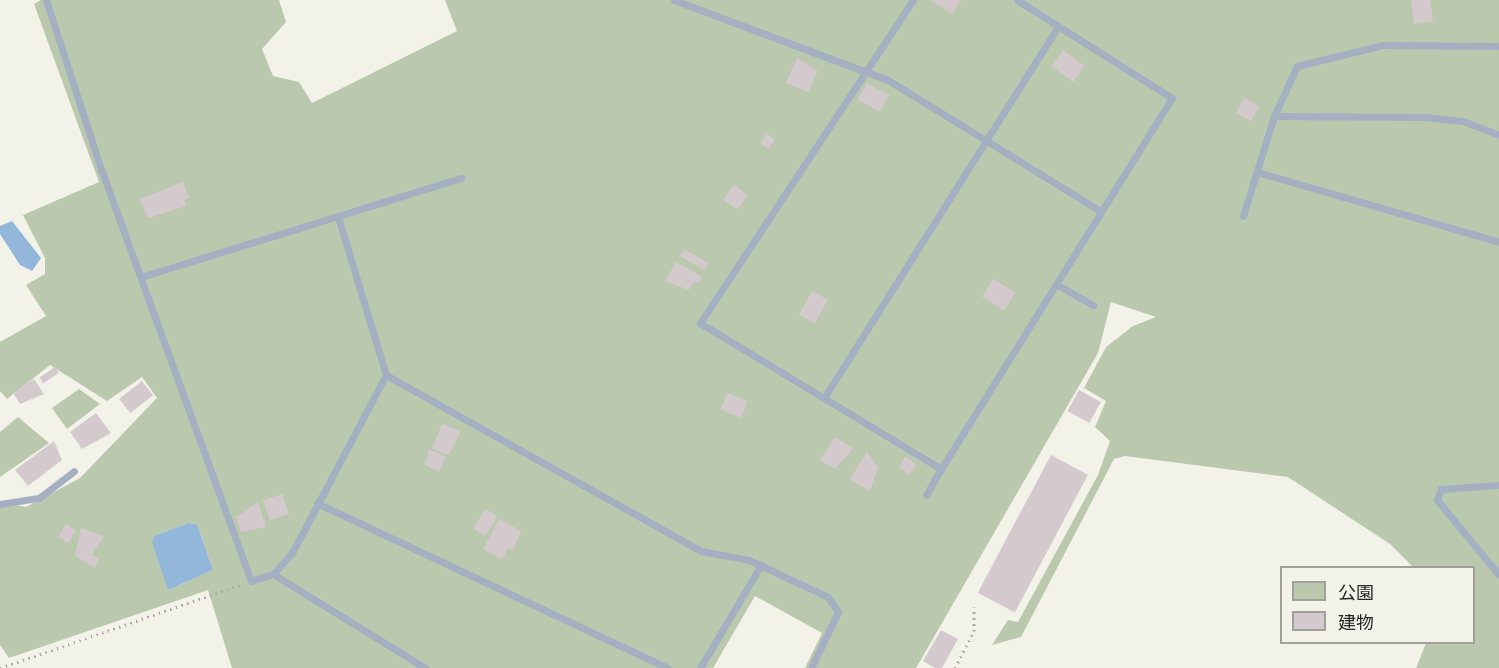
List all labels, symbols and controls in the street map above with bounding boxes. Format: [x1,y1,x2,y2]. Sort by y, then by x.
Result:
legend [1280,566,1475,644]
text: 公園 [1338,582,1374,604]
text: 建物 [1338,612,1374,634]

